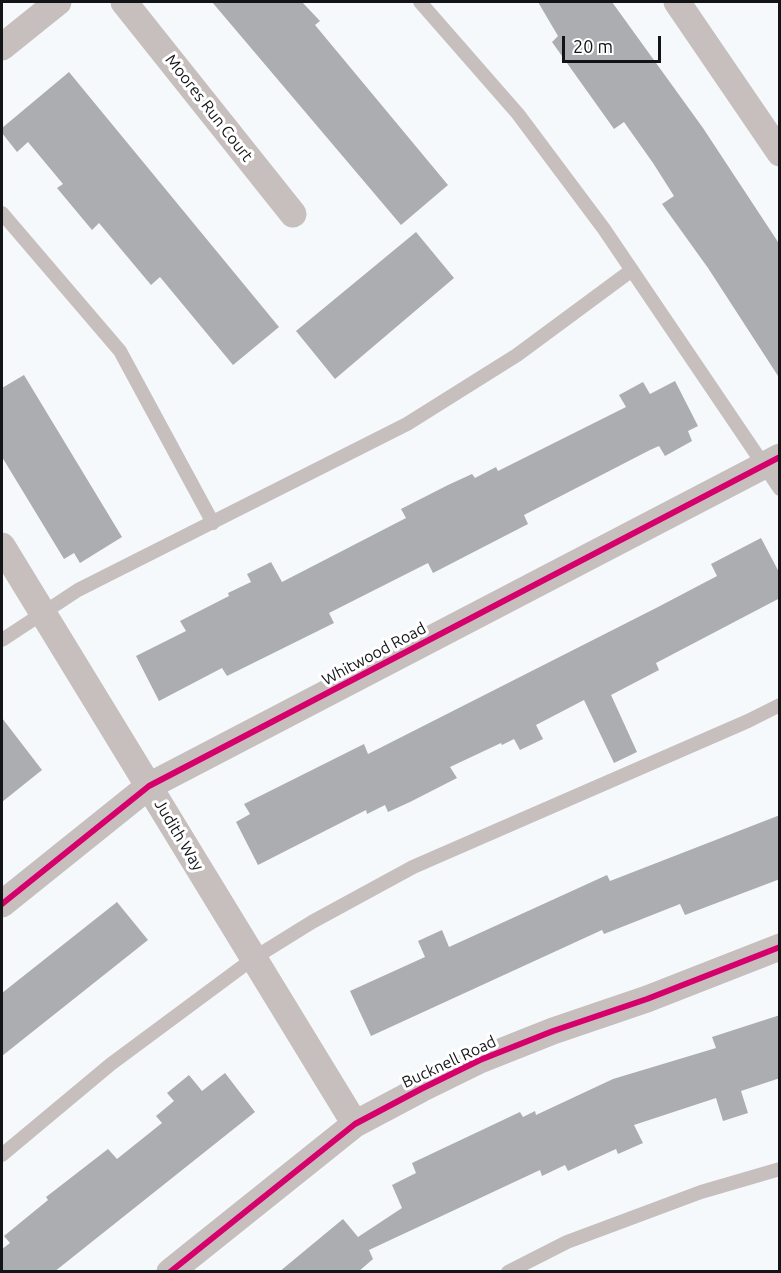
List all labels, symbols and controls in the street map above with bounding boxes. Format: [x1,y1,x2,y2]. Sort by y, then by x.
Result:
scale bar [565,24,664,62]
text: 20 m [573,36,613,56]
street label: Moores Run Court [161,51,257,165]
street label: Whitwood Road [319,618,429,690]
street label: Judith Way [150,796,208,874]
street label: Bucknell Road [399,1032,499,1092]

